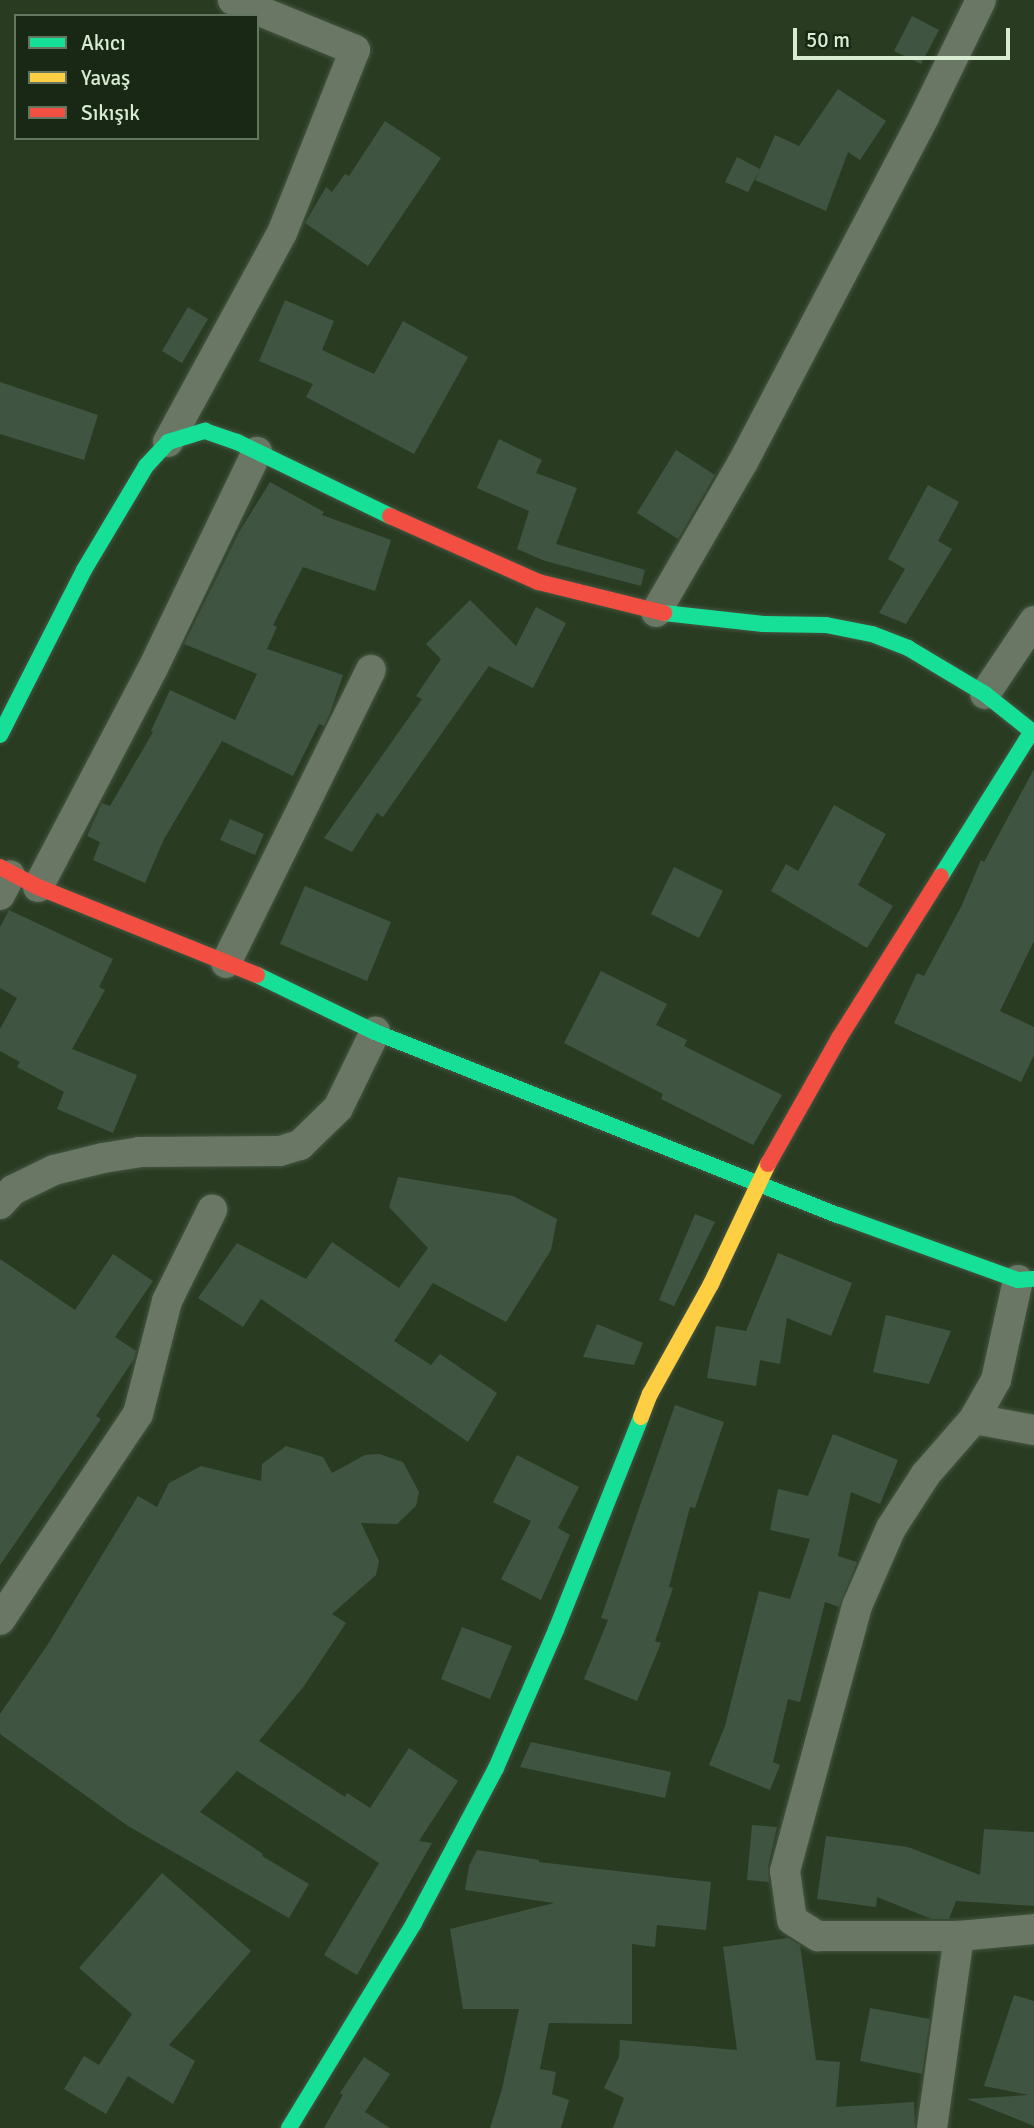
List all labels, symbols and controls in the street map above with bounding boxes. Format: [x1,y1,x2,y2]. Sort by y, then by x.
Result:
legend [14,14,259,140]
scale bar [796,14,1013,58]
text: 50 m [806,27,850,53]
text: Akıcı [81,30,126,56]
text: Yavaş [81,65,130,91]
text: Sıkışık [81,100,140,126]

